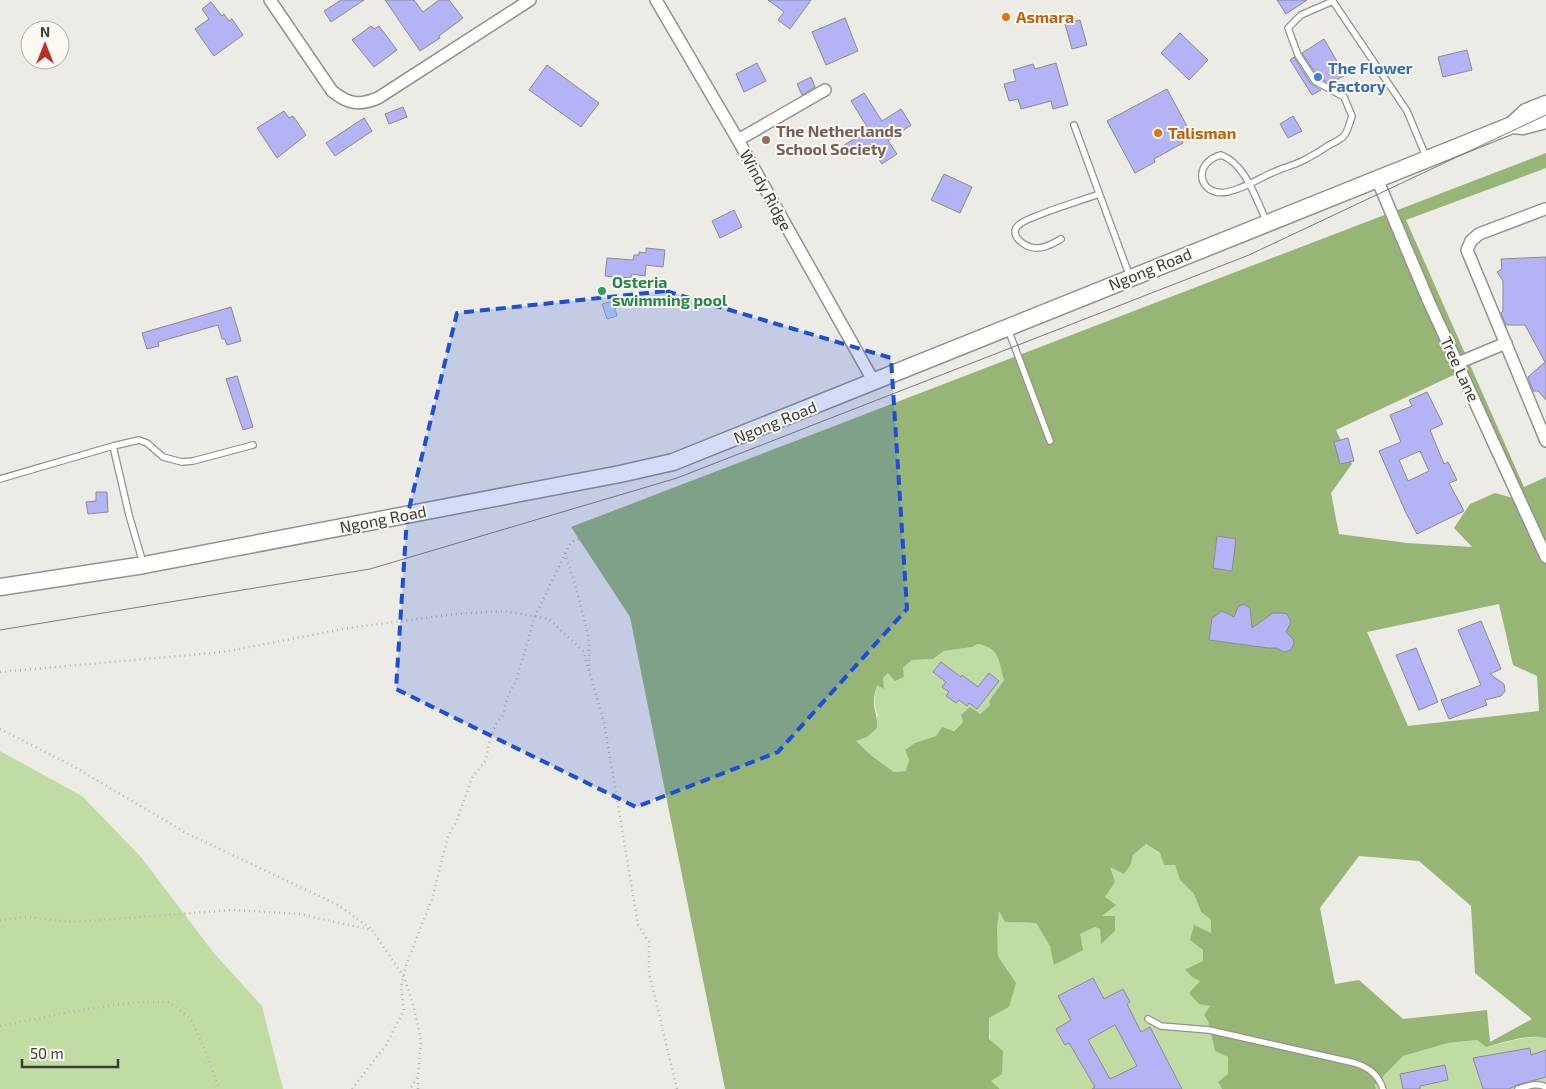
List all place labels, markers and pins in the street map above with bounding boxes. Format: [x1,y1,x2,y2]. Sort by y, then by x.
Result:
place label: Asmara [1016,7,1074,26]
marker: Asmara [1000,11,1012,23]
place label: The Flower Factory [1328,58,1413,96]
marker: The Flower Factory [1312,71,1324,83]
place label: The Netherlands School Society [776,121,902,159]
place label: Talisman [1168,123,1236,142]
marker: Talisman [1152,127,1164,139]
marker: The Netherlands School Society [760,134,772,146]
place label: Osteria swimming pool [612,272,728,309]
marker: Osteria swimming pool [596,285,608,297]

